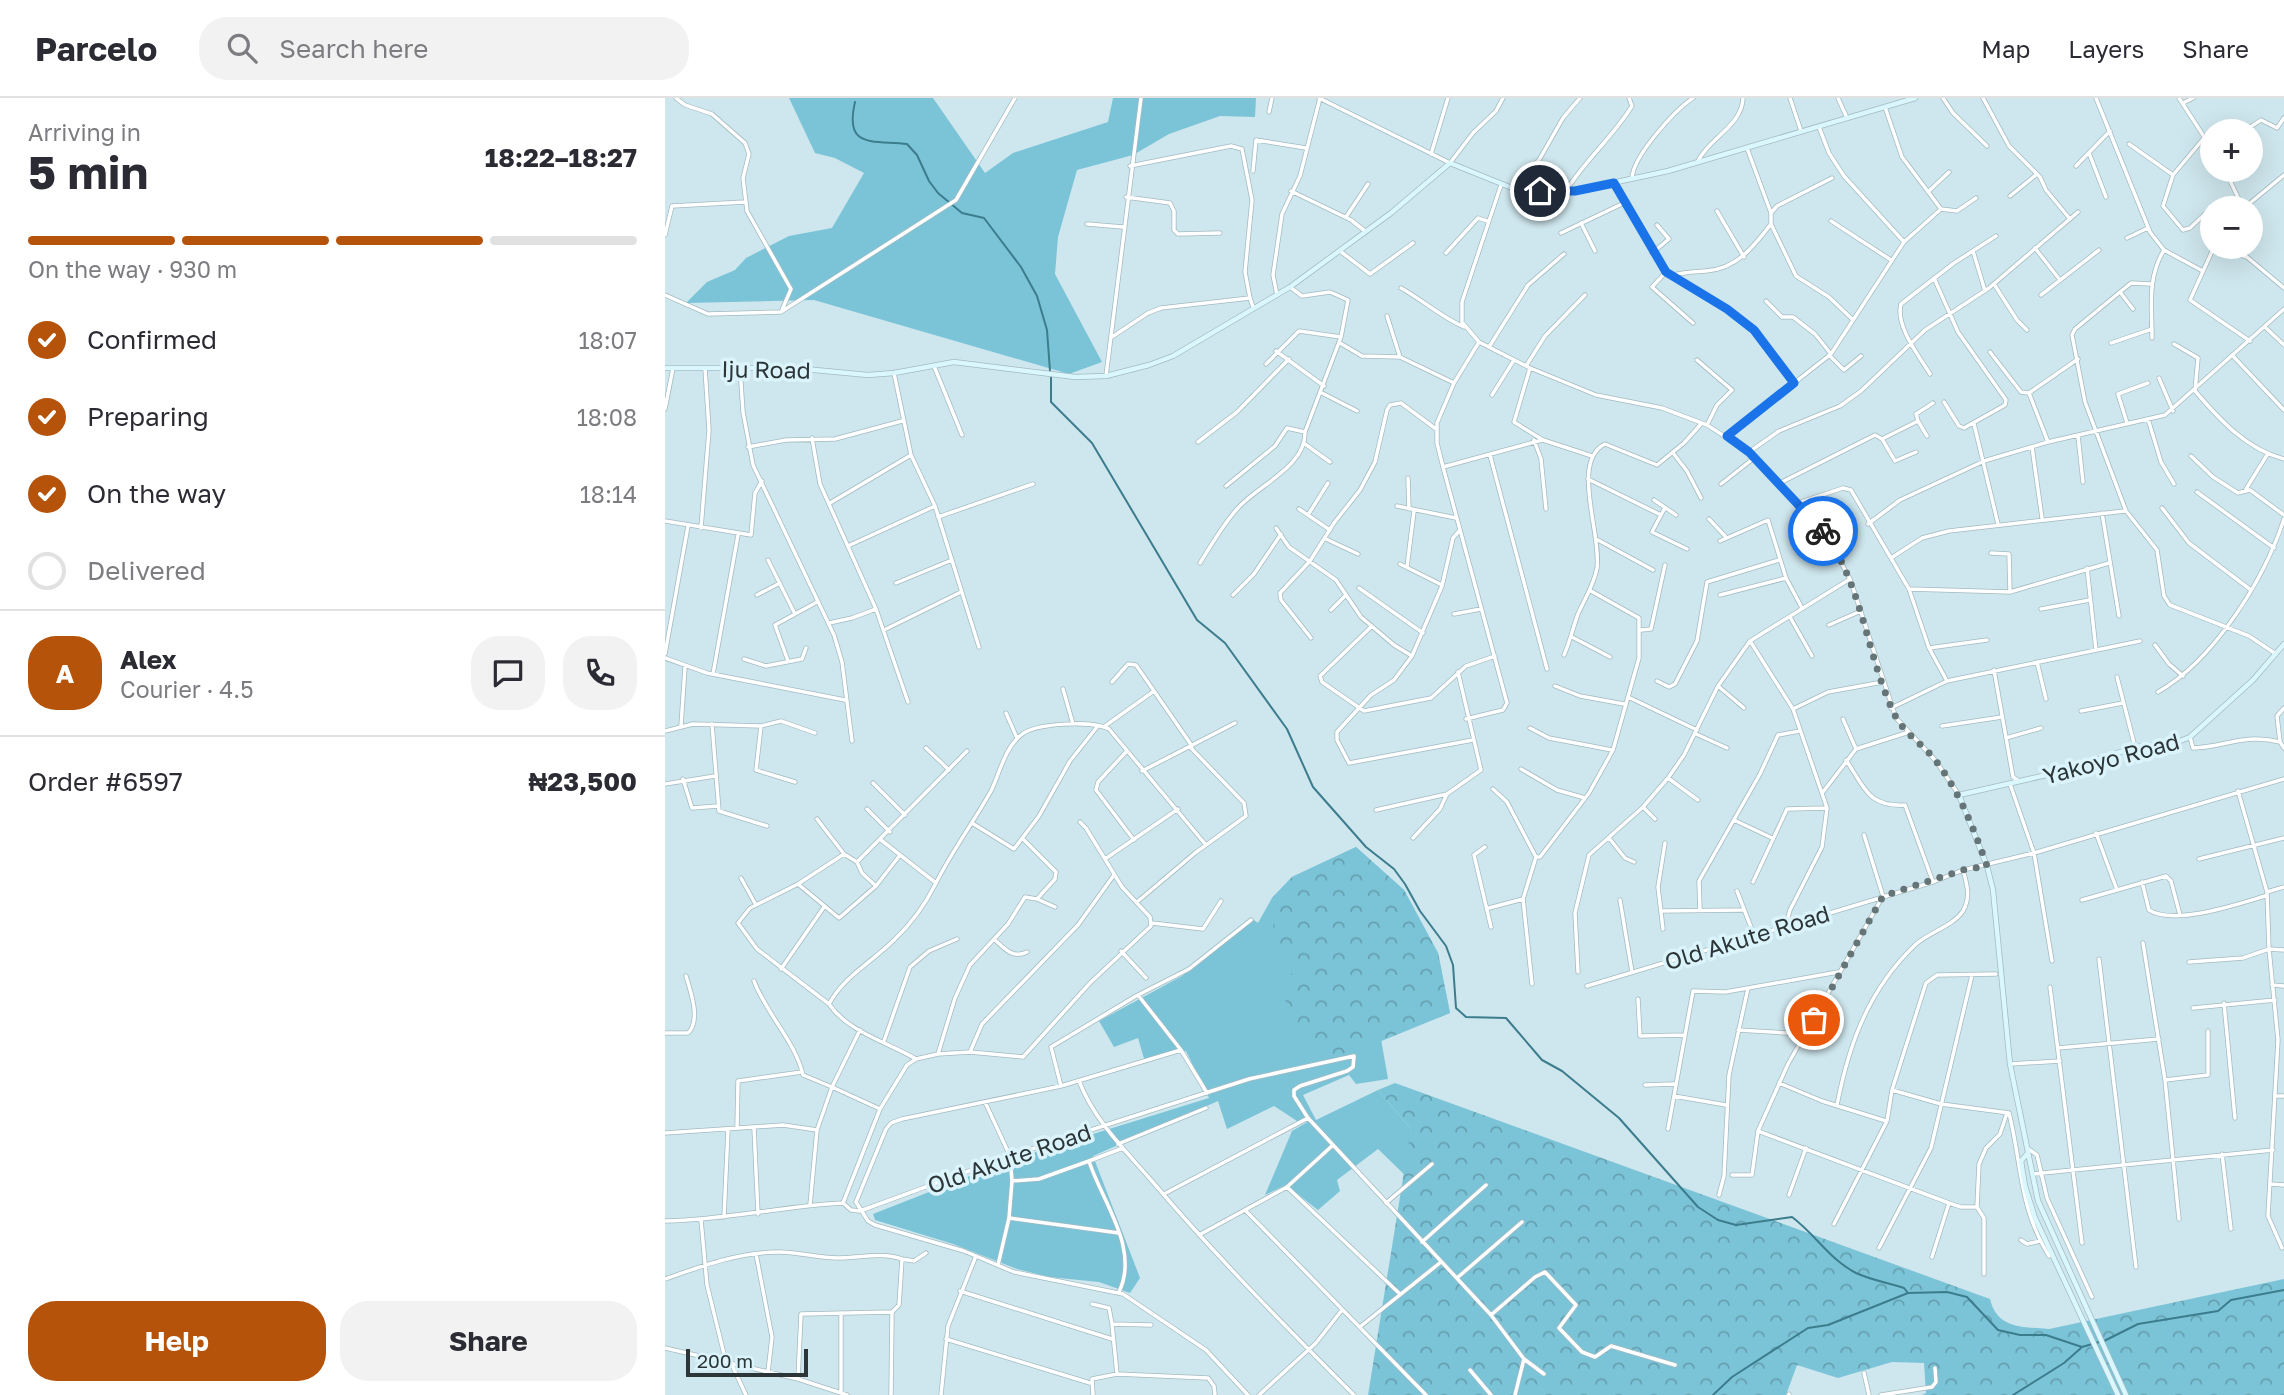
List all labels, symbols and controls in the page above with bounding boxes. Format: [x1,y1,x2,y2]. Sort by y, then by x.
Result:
search box [199,17,689,80]
text: Parcelo [35,29,157,68]
icon: search [223,29,261,67]
text: Search here [279,33,428,64]
text: Map [1981,34,2030,63]
text: Layers [2068,34,2144,63]
text: Share [2182,34,2249,63]
text: Arriving in [28,118,141,146]
map controls [2200,119,2263,259]
button: + [2200,119,2263,182]
text: 18:22–18:27 [485,142,637,173]
text: 5 min [28,144,148,199]
pin [1510,161,1570,221]
icon: home [1521,172,1559,210]
button: − [2200,196,2263,259]
text: On the way · 930 m [28,255,237,283]
icon: check [28,321,66,359]
text: Confirmed [87,324,217,355]
text: 18:07 [578,326,637,354]
street label: Iju Road [721,354,811,384]
icon: check [28,398,66,436]
text: Preparing [87,401,209,432]
text: 18:08 [577,403,637,431]
icon: check [28,475,66,513]
text: On the way [87,478,226,509]
text: 18:14 [580,480,637,508]
courier [1788,496,1858,566]
icon: bike [1804,512,1842,550]
text: Delivered [87,555,206,586]
button: chat [471,636,545,710]
button: phone [563,636,637,710]
text: Alex [120,644,177,675]
text: A [56,658,74,689]
text: Courier · 4.5 [120,675,253,703]
street label: Yakoyo Road [2040,726,2182,790]
text: Order #6597 [28,766,183,797]
text: ₦23,500 [529,766,637,797]
street label: Old Akute Road [1661,899,1833,975]
pin [1784,990,1844,1050]
icon: bag [1795,1001,1833,1039]
street label: Old Akute Road [924,1117,1094,1199]
button: Help [28,1301,326,1381]
button: Share [340,1301,637,1381]
scale bar [686,1346,809,1378]
text: 200 m [697,1349,753,1372]

